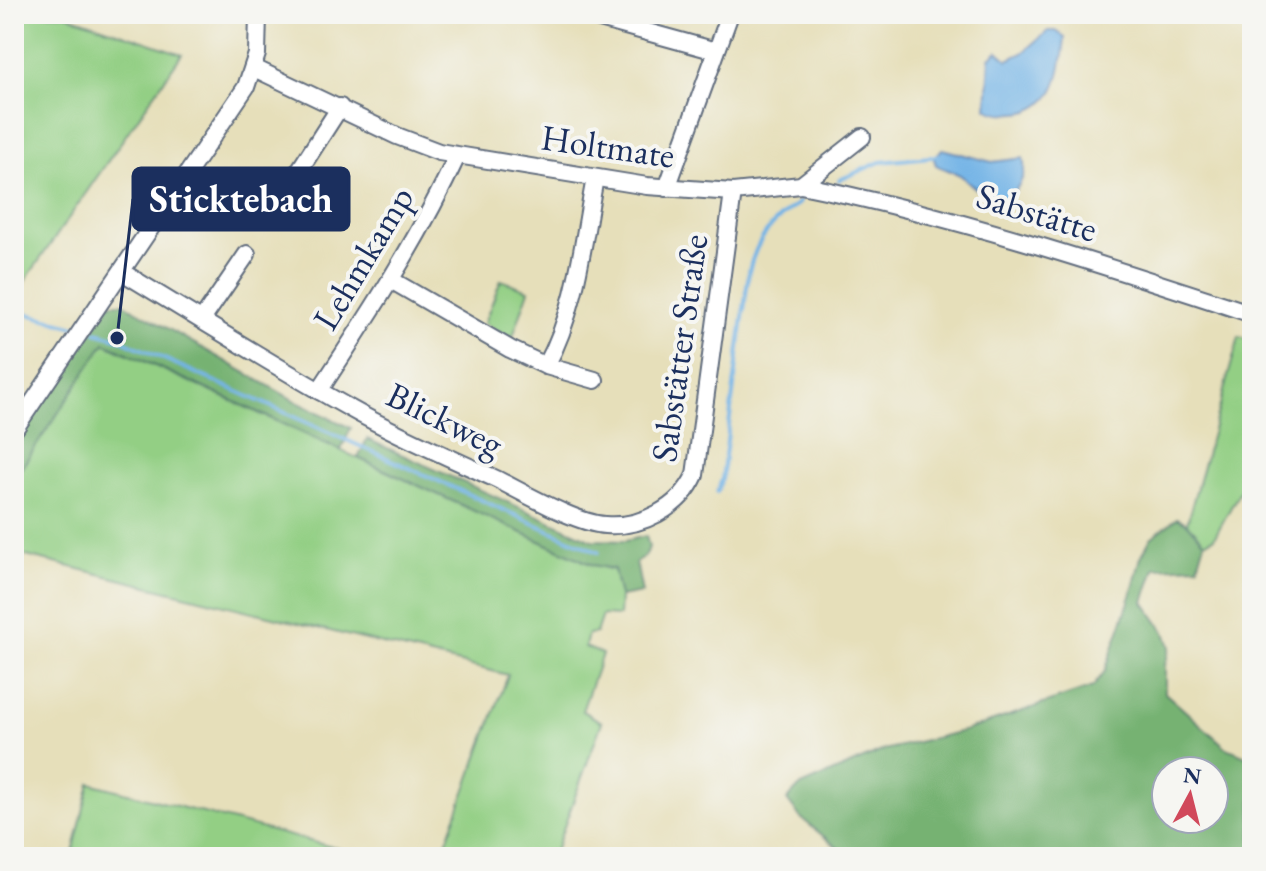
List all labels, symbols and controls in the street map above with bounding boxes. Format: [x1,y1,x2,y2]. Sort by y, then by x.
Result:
street label: Holtmate [538,113,678,179]
callout: Sticktebach [133,168,349,230]
street label: Sabstätte [971,171,1103,253]
text: Sticktebach [149,174,333,223]
street label: Lehmkamp [302,178,424,338]
street label: Sabstätter Straße [640,231,718,465]
street label: Blickweg [379,371,511,467]
north arrow [1150,755,1230,835]
text: N [1182,760,1203,791]

